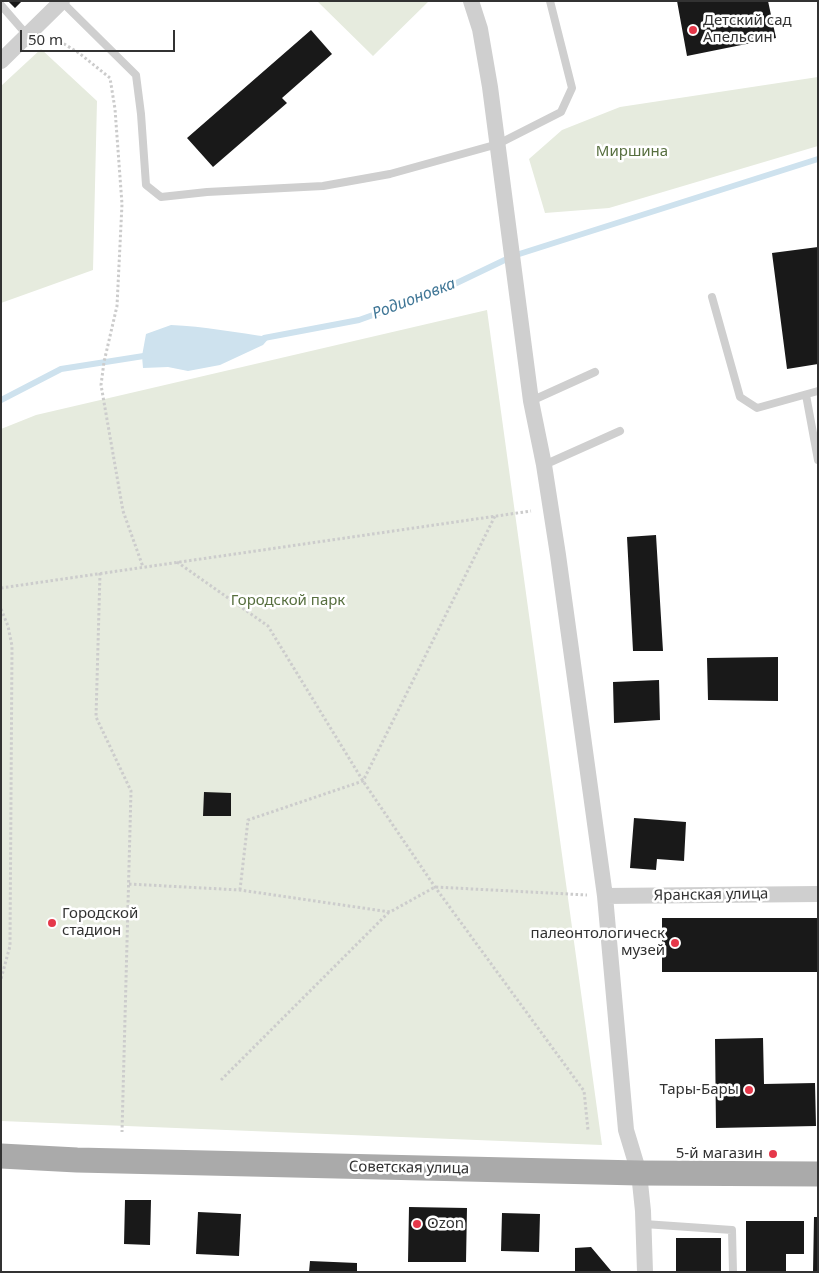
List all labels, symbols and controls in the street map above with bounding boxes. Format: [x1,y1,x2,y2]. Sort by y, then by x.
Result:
place label: Детский сад Апельсин [703,12,792,47]
scale bar [22,20,178,52]
marker: Детский сад Апельсин [687,24,699,36]
text: 50 m [28,29,63,49]
park label: Миршина [596,143,668,161]
water label: Родионовка [370,274,458,324]
park label: Городской парк [231,592,345,610]
street label: Яранская улица [653,885,769,905]
place label: Городской стадион [62,905,138,940]
marker: Городской стадион [46,917,58,929]
place label: палеонтологическ музей [531,925,665,960]
marker: палеонтологическ музей [669,937,681,949]
place label: Тары-Бары [660,1081,739,1099]
marker: Тары-Бары [743,1084,755,1096]
place label: 5-й магазин [676,1145,763,1163]
marker: 5-й магазин [767,1148,779,1160]
street label: Советская улица [349,1158,469,1178]
place label: Ozon [427,1215,464,1233]
marker: Ozon [411,1218,423,1230]

